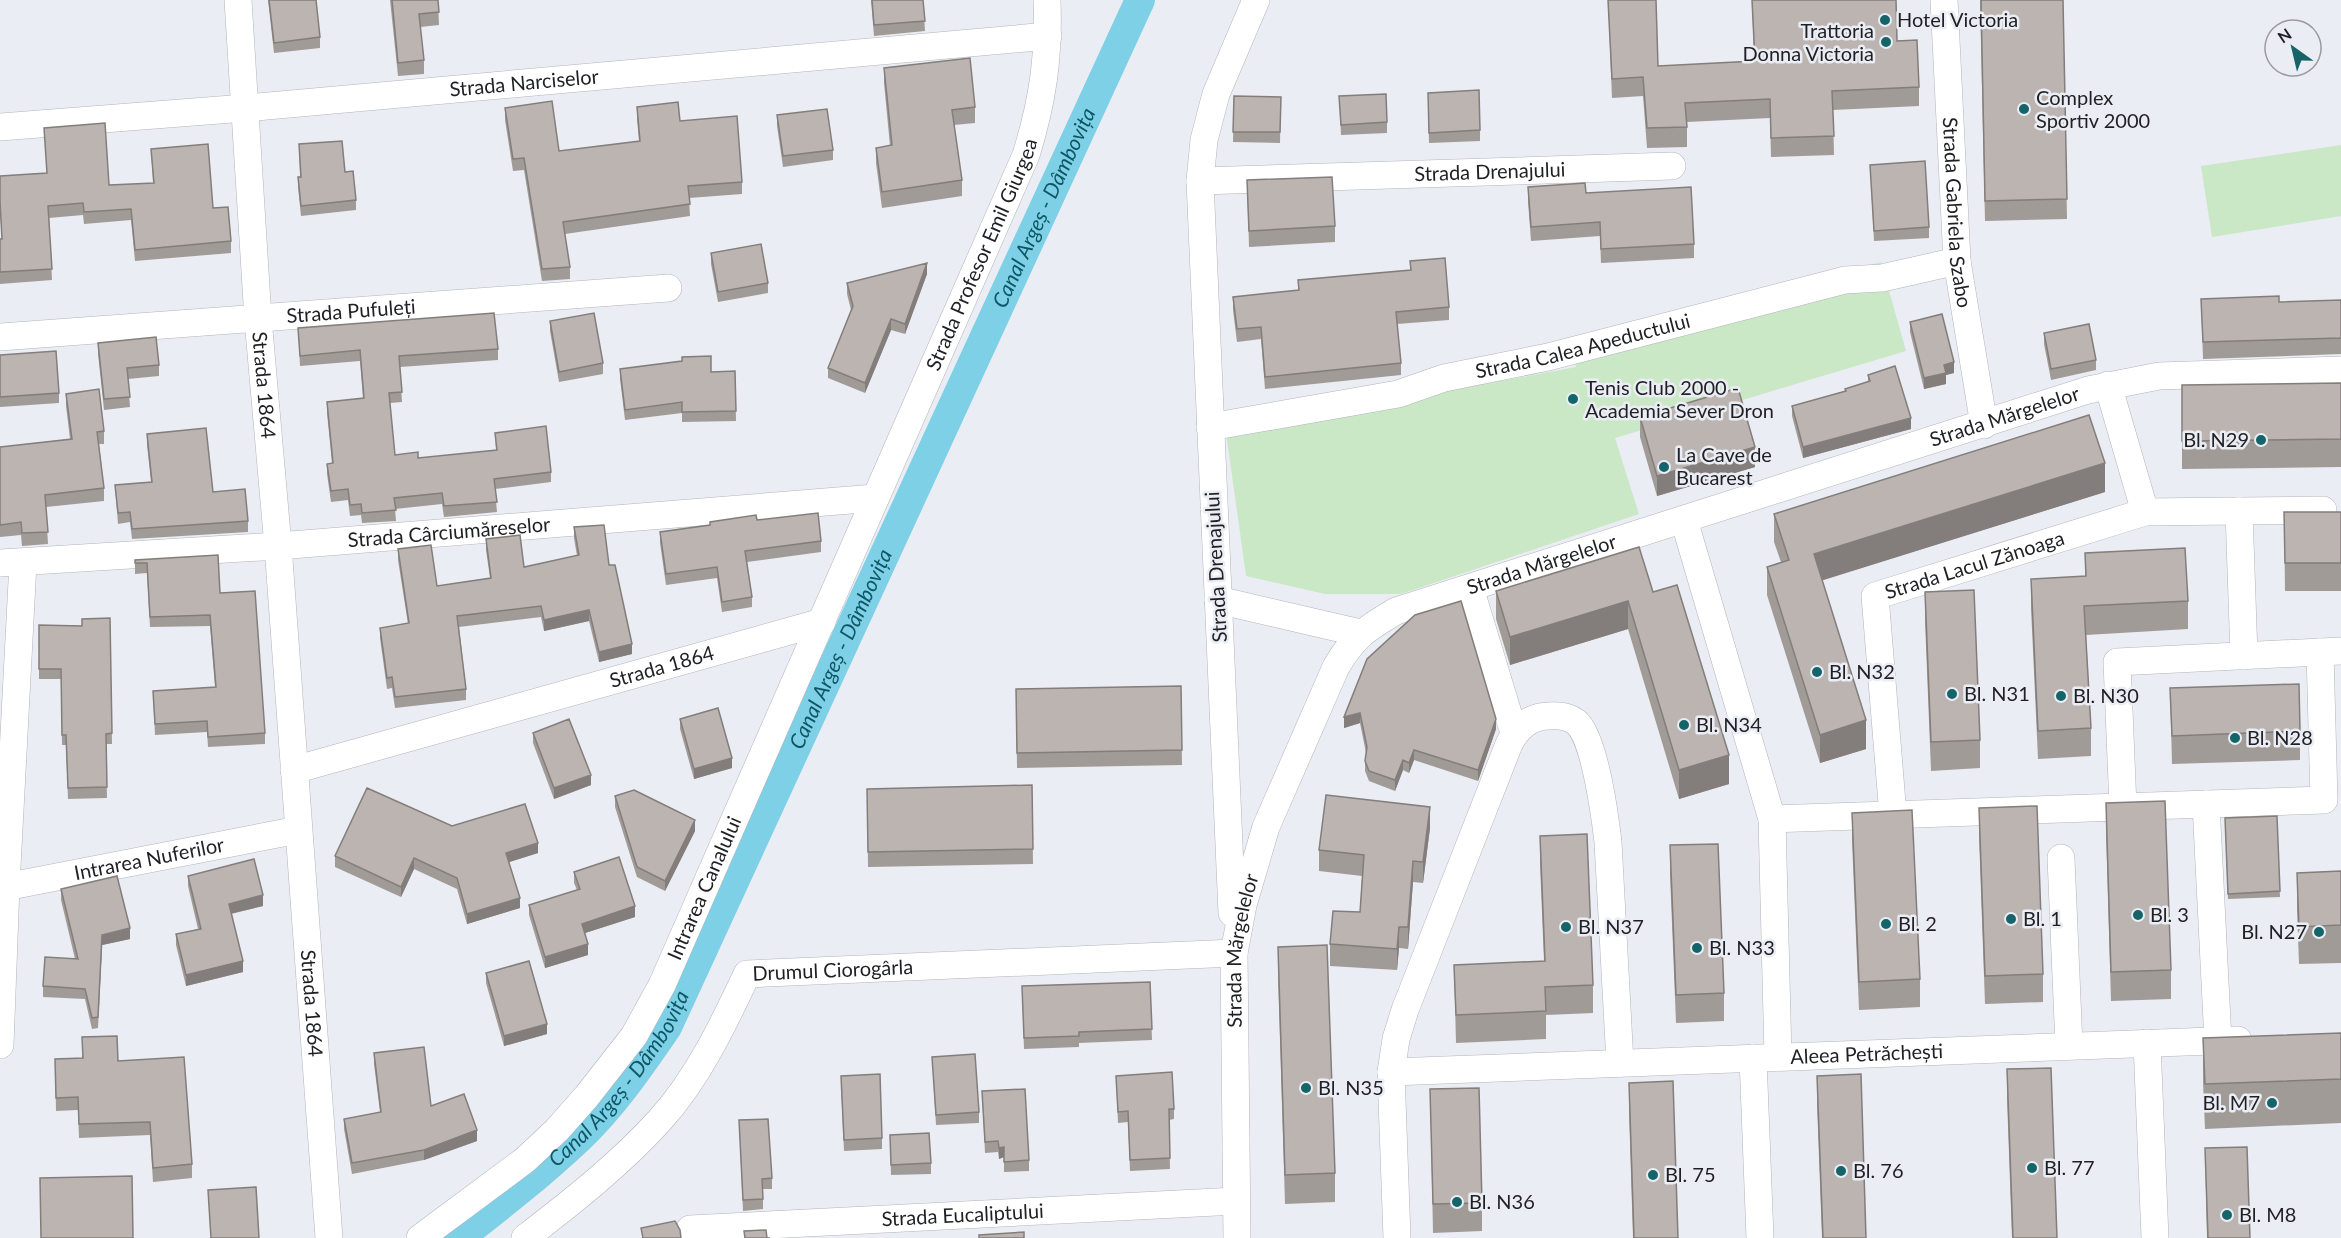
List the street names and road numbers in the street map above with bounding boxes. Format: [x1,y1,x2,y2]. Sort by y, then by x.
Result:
street label: Strada Narciselor [448,63,600,101]
street label: Strada Gabriela Szabo [1939,117,1978,309]
street label: Strada Profesor Emil Giurgea [920,135,1041,374]
street label: Strada Drenajului [1414,156,1566,185]
street label: Strada Pufuleți [286,294,416,327]
street label: Strada Calea Apeductului [1473,308,1692,382]
street label: Strada 1864 [248,330,282,440]
street label: Strada Mărgelelor [1926,380,2083,451]
street label: Strada Drenajului [1199,491,1231,643]
street label: Strada Cârciumăreselor [347,511,552,551]
street label: Strada Lacul Zănoaga [1882,525,2067,603]
street label: Strada Mărgelelor [1463,528,1620,599]
street label: Strada 1864 [607,640,717,692]
street label: Intrarea Canalului [662,812,745,963]
street label: Intrarea Nuferilor [72,832,227,884]
street label: Strada Mărgelelor [1221,870,1263,1028]
street label: Strada 1864 [297,949,329,1058]
street label: Drumul Ciorogârla [752,954,914,985]
street label: Aleea Petrăchești [1790,1038,1944,1068]
street label: Strada Eucaliptului [881,1198,1044,1230]

